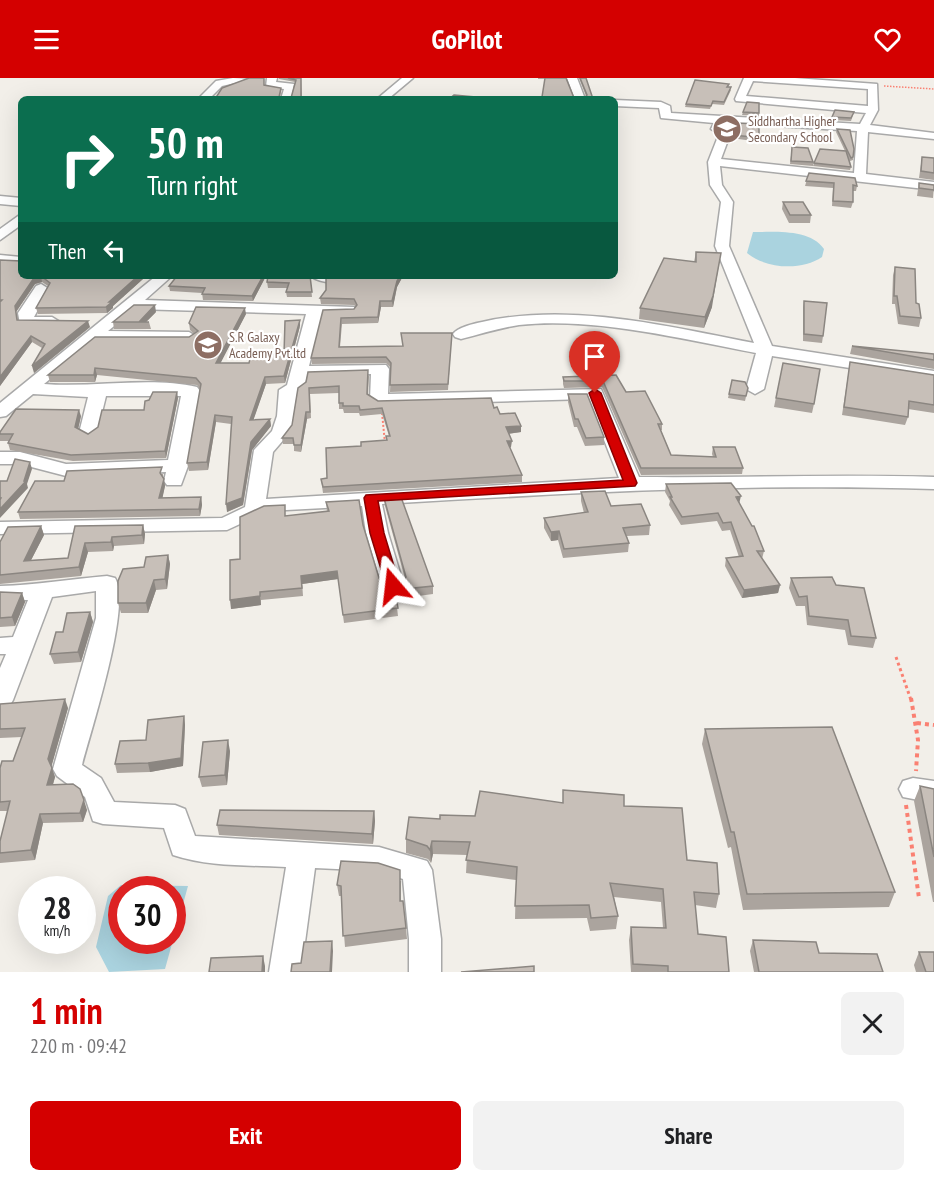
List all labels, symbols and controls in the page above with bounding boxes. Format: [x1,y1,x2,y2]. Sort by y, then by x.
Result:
text: GoPilot [432,22,502,56]
icon: menu [30,23,63,56]
icon: heart [871,23,904,56]
place label: Siddhartha Higher Secondary School [748,112,836,146]
school or university icon: Siddhartha Higher Secondary School [711,113,743,145]
text: 50 m [147,115,224,170]
icon: right [48,120,126,198]
text: Turn right [147,168,238,202]
icon: left [98,234,131,267]
text: Then [48,237,86,265]
place label: S.R Galaxy Academy Pvt.ltd [229,328,306,362]
school or university icon: S.R Galaxy Academy Pvt.ltd [192,329,224,361]
pin [569,331,620,393]
icon: arrive [578,340,611,373]
position arrow [361,554,425,618]
speed limit sign: 30 [108,876,186,954]
text: 28 [43,888,71,927]
text: km/h [44,921,70,940]
text: 1 min [30,987,103,1034]
button: close [841,992,904,1055]
text: 220 m · 09:42 [30,1033,127,1059]
button: Exit [30,1101,461,1170]
button: Share [473,1101,904,1170]

